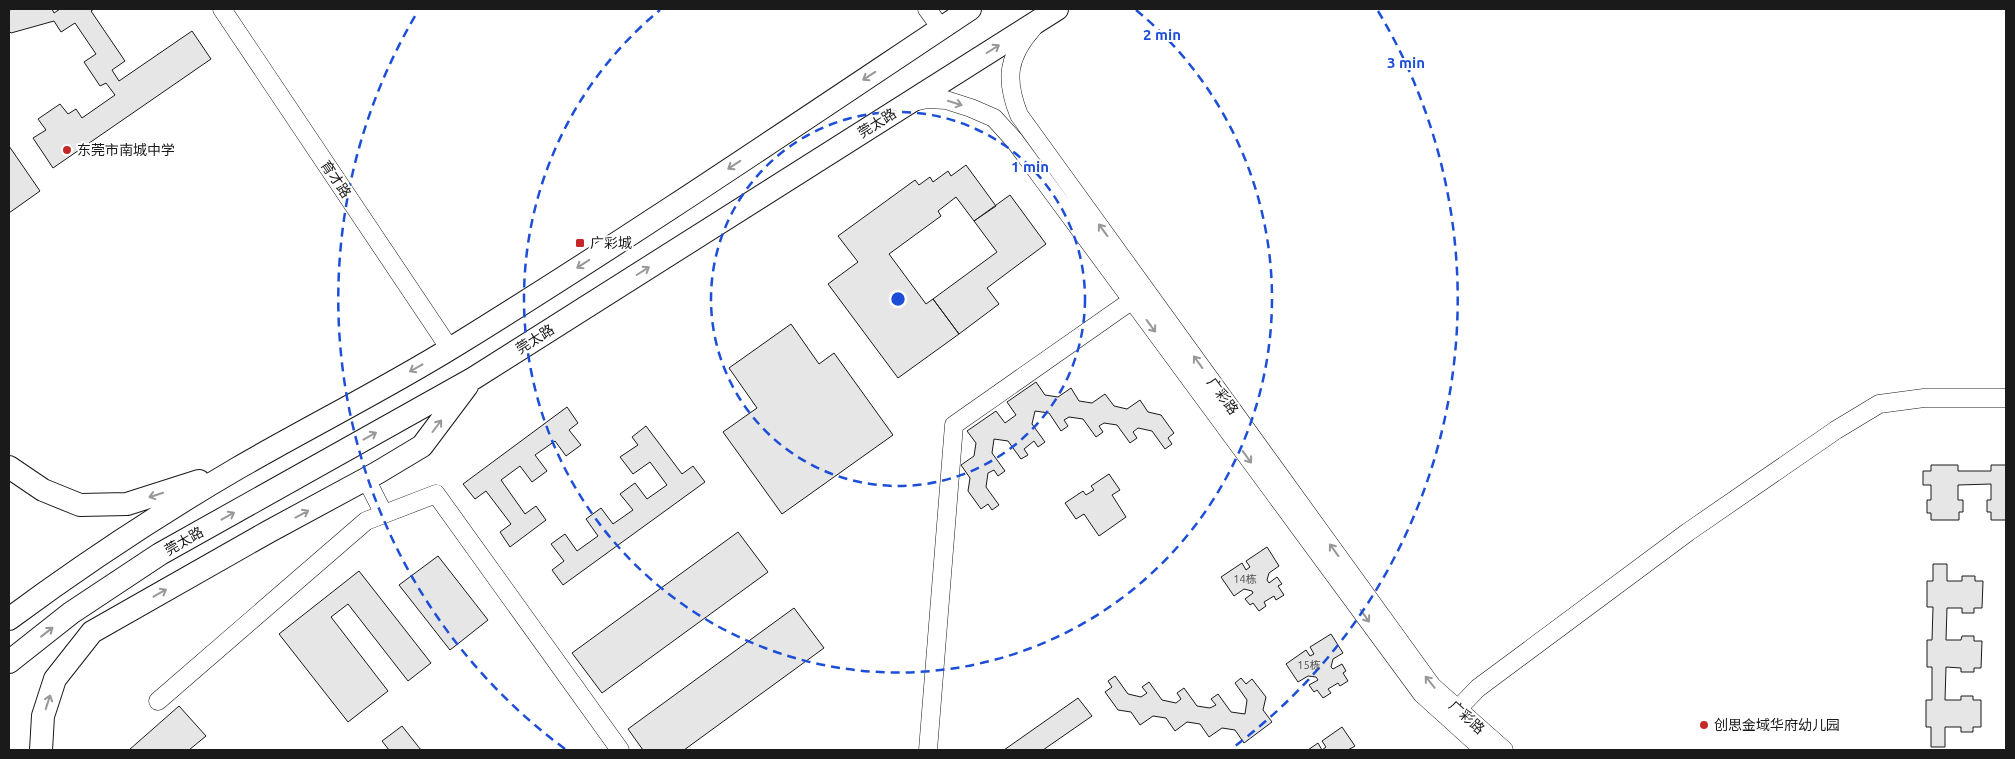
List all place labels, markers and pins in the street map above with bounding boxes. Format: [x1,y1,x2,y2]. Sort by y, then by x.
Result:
place label: 东莞市南城中学 [77,142,175,158]
marker: 东莞市南城中学 [61,144,73,156]
place label: 广彩城 [590,235,632,251]
marker: 广彩城 [574,237,586,249]
centre of rings [889,290,907,308]
place label: 创思金域华府幼儿园 [1714,717,1840,733]
marker: 创思金域华府幼儿园 [1698,719,1710,731]

